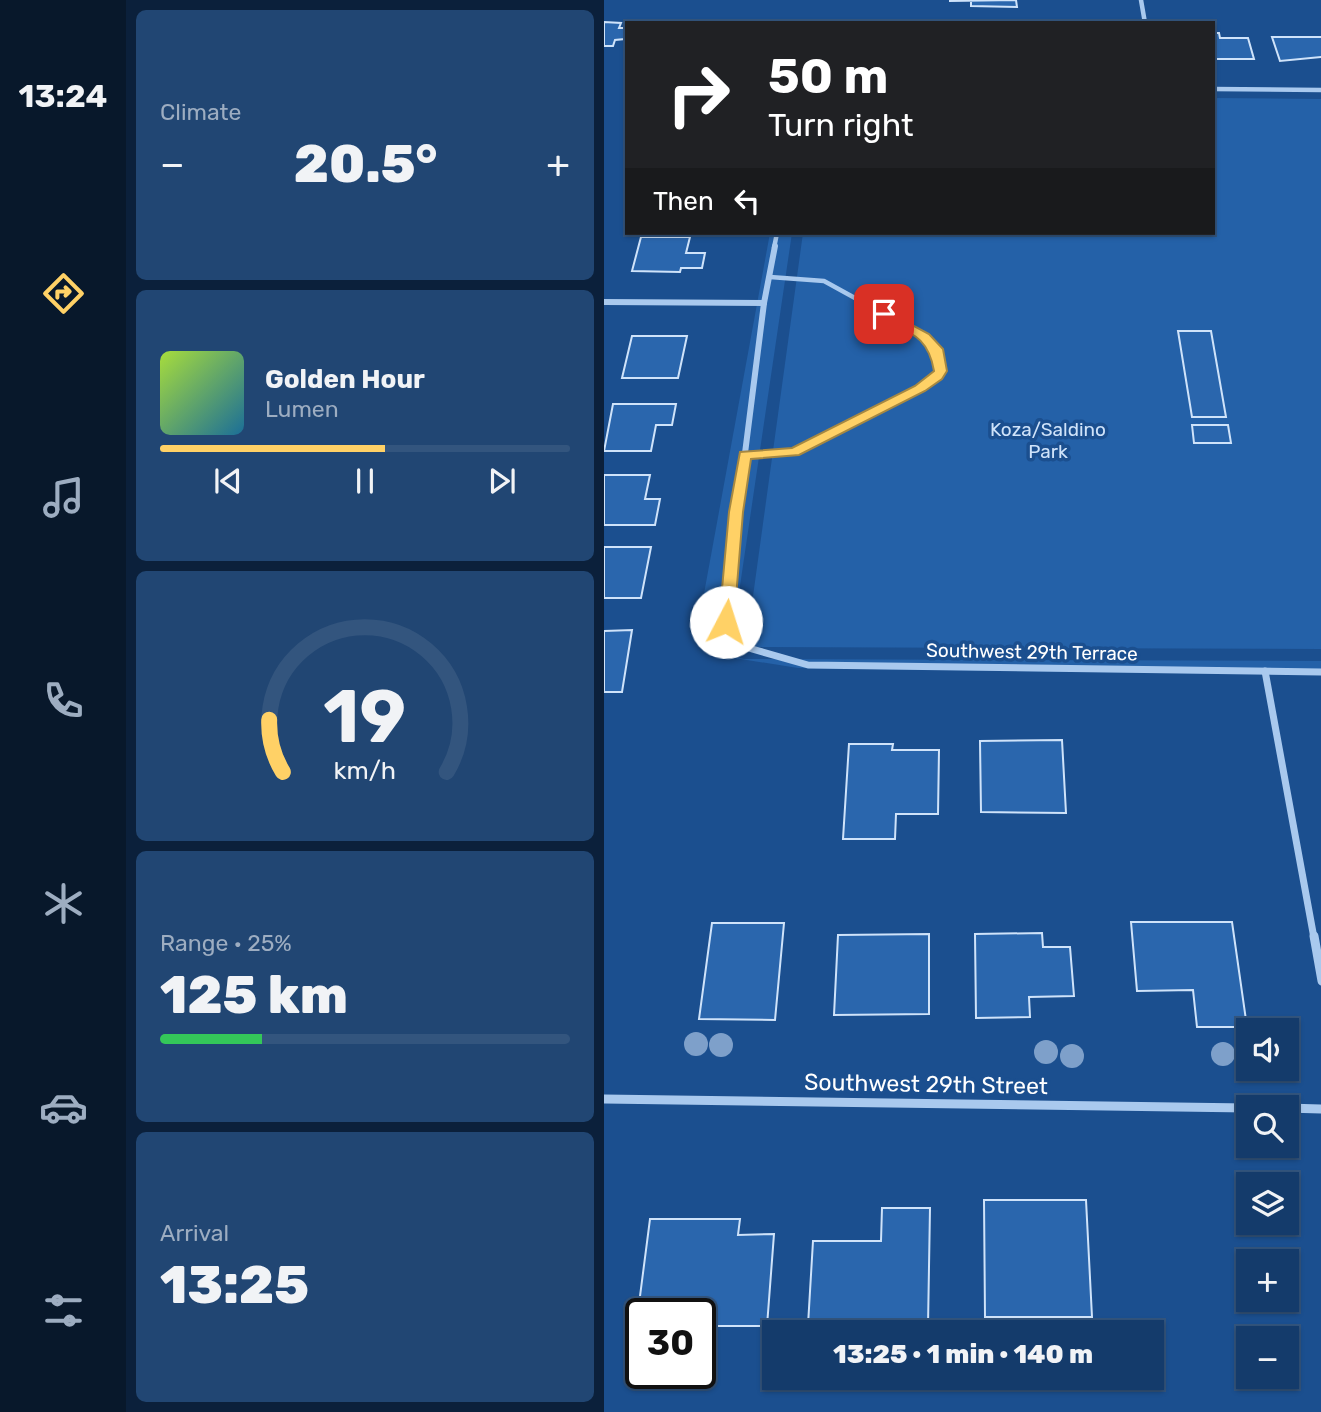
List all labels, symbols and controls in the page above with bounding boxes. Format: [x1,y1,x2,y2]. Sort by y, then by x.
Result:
text: 50 m [768,47,888,105]
icon: right [653,49,744,140]
text: 13:24 [19,77,107,115]
text: Climate [160,98,241,126]
text: Turn right [768,106,913,144]
text: 20.5° [294,133,437,195]
text: − [160,141,185,187]
text: + [546,141,570,187]
icon: left [728,182,766,220]
text: Then [653,186,714,217]
icon: directions [39,269,88,318]
pin [854,284,914,344]
icon: arrive [865,295,903,333]
text: Golden Hour [265,364,425,395]
text: Lumen [265,395,339,423]
park label: Koza/Saldino Park [990,418,1106,463]
icon: previous [209,462,247,500]
icon: pause [346,462,384,500]
icon: next [483,462,521,500]
icon: music [39,473,88,522]
position arrow [689,585,763,659]
street label: Southwest 29th Terrace [926,639,1138,665]
text: 19 [324,674,406,760]
icon: phone [39,676,88,725]
text: km/h [334,756,396,785]
icon: climate [39,879,88,928]
text: Range · 25% [160,929,292,957]
text: 125 km [160,964,348,1026]
map controls [1236,1018,1299,1389]
button: sound [1236,1018,1299,1081]
street label: Southwest 29th Street [804,1068,1048,1100]
icon: car [39,1083,88,1132]
button: search [1236,1095,1299,1158]
button: layers [1236,1172,1299,1235]
text: Arrival [160,1219,229,1247]
button: + [1236,1249,1299,1312]
text: 13:25 [160,1254,309,1316]
icon: filters [39,1286,88,1335]
speed limit sign: 30 [625,1298,716,1389]
button: − [1236,1326,1299,1389]
text: 13:25 · 1 min · 140 m [833,1339,1093,1370]

